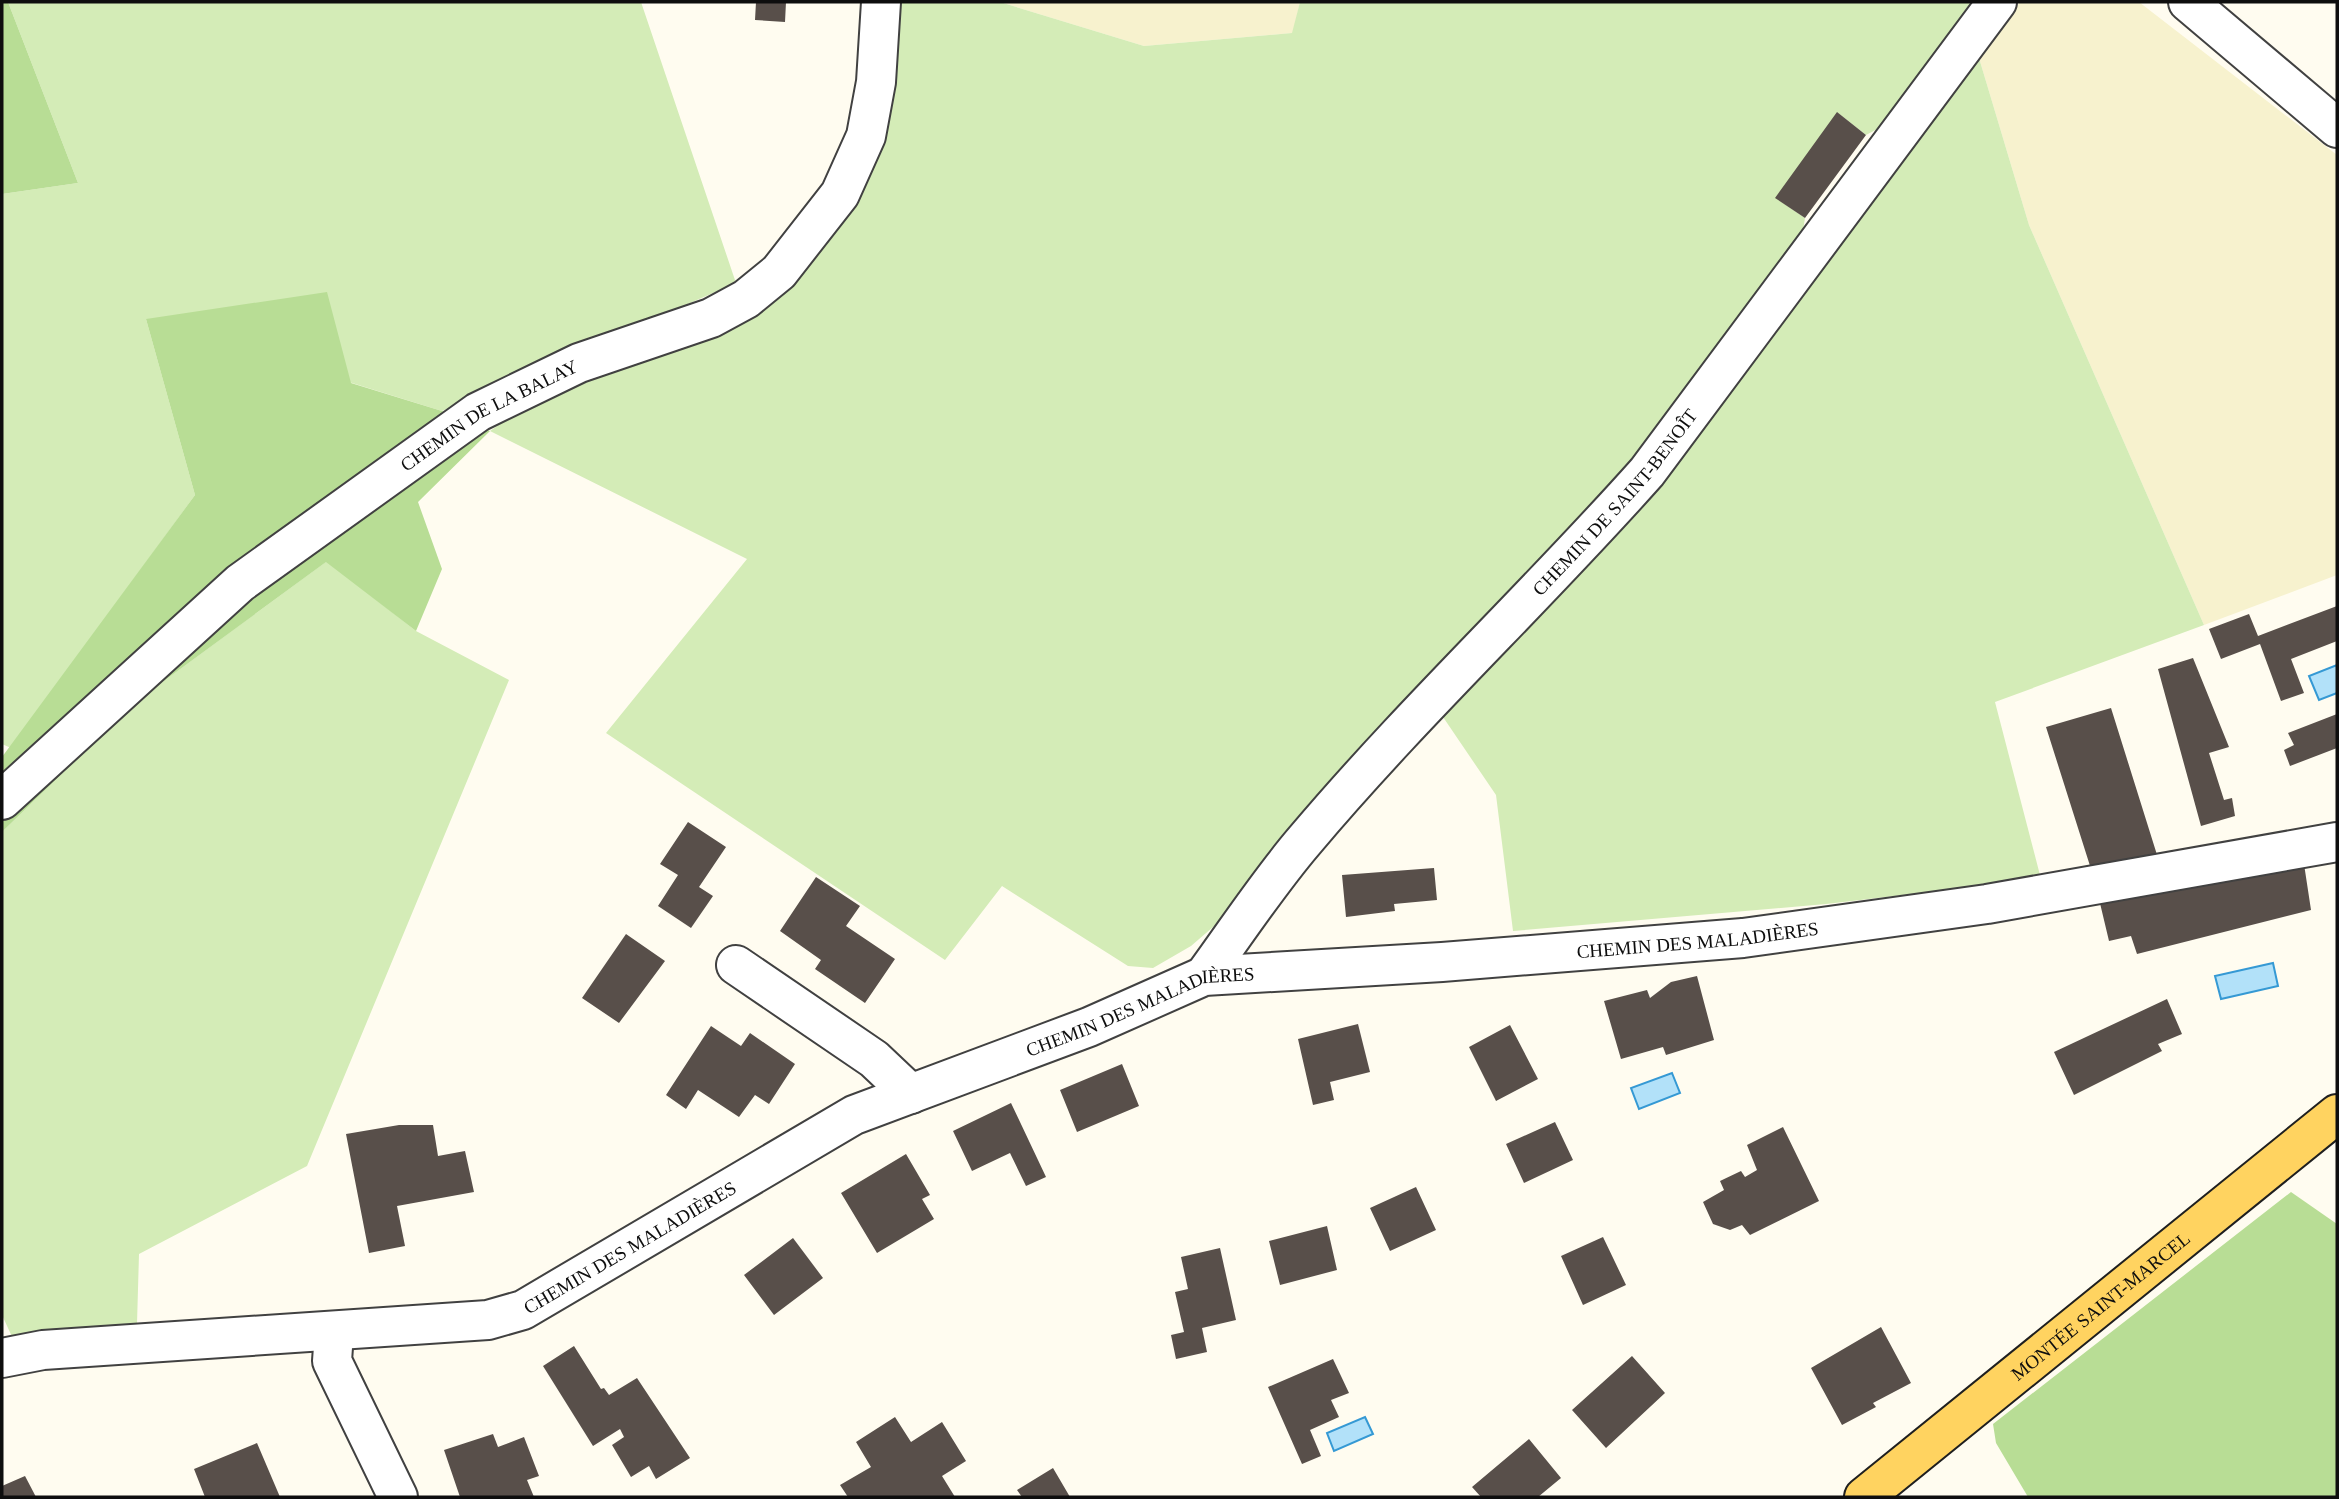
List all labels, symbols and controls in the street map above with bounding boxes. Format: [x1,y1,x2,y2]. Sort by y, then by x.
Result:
street label: CHEMIN DE LA BALAY [396,355,581,475]
street label: CHEMIN DE SAINT-BENOÎT [1528,404,1701,599]
street label: CHEMIN DES MALADIÈRES [1576,917,1820,962]
street label: CHEMIN DES MALADIÈRES [1023,963,1255,1060]
street label: CHEMIN DES MALADIÈRES [520,1176,740,1318]
street label: MONTÉE SAINT-MARCEL [2007,1227,2194,1384]

